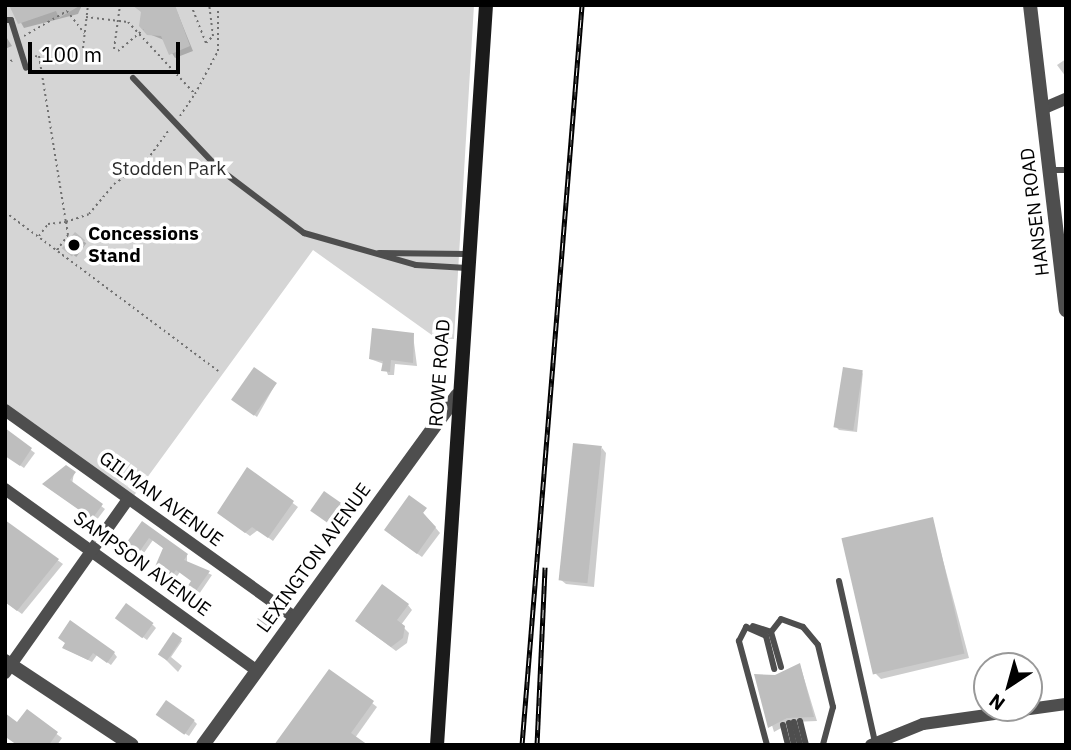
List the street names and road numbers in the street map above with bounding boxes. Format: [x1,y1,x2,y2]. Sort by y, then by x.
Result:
street label: HANSEN ROAD [1016,147,1054,277]
street label: ROWE ROAD [425,318,455,428]
street label: GILMAN AVENUE [95,446,227,552]
street label: LEXINGTON AVENUE [252,479,376,637]
street label: SAMPSON AVENUE [69,507,215,621]

